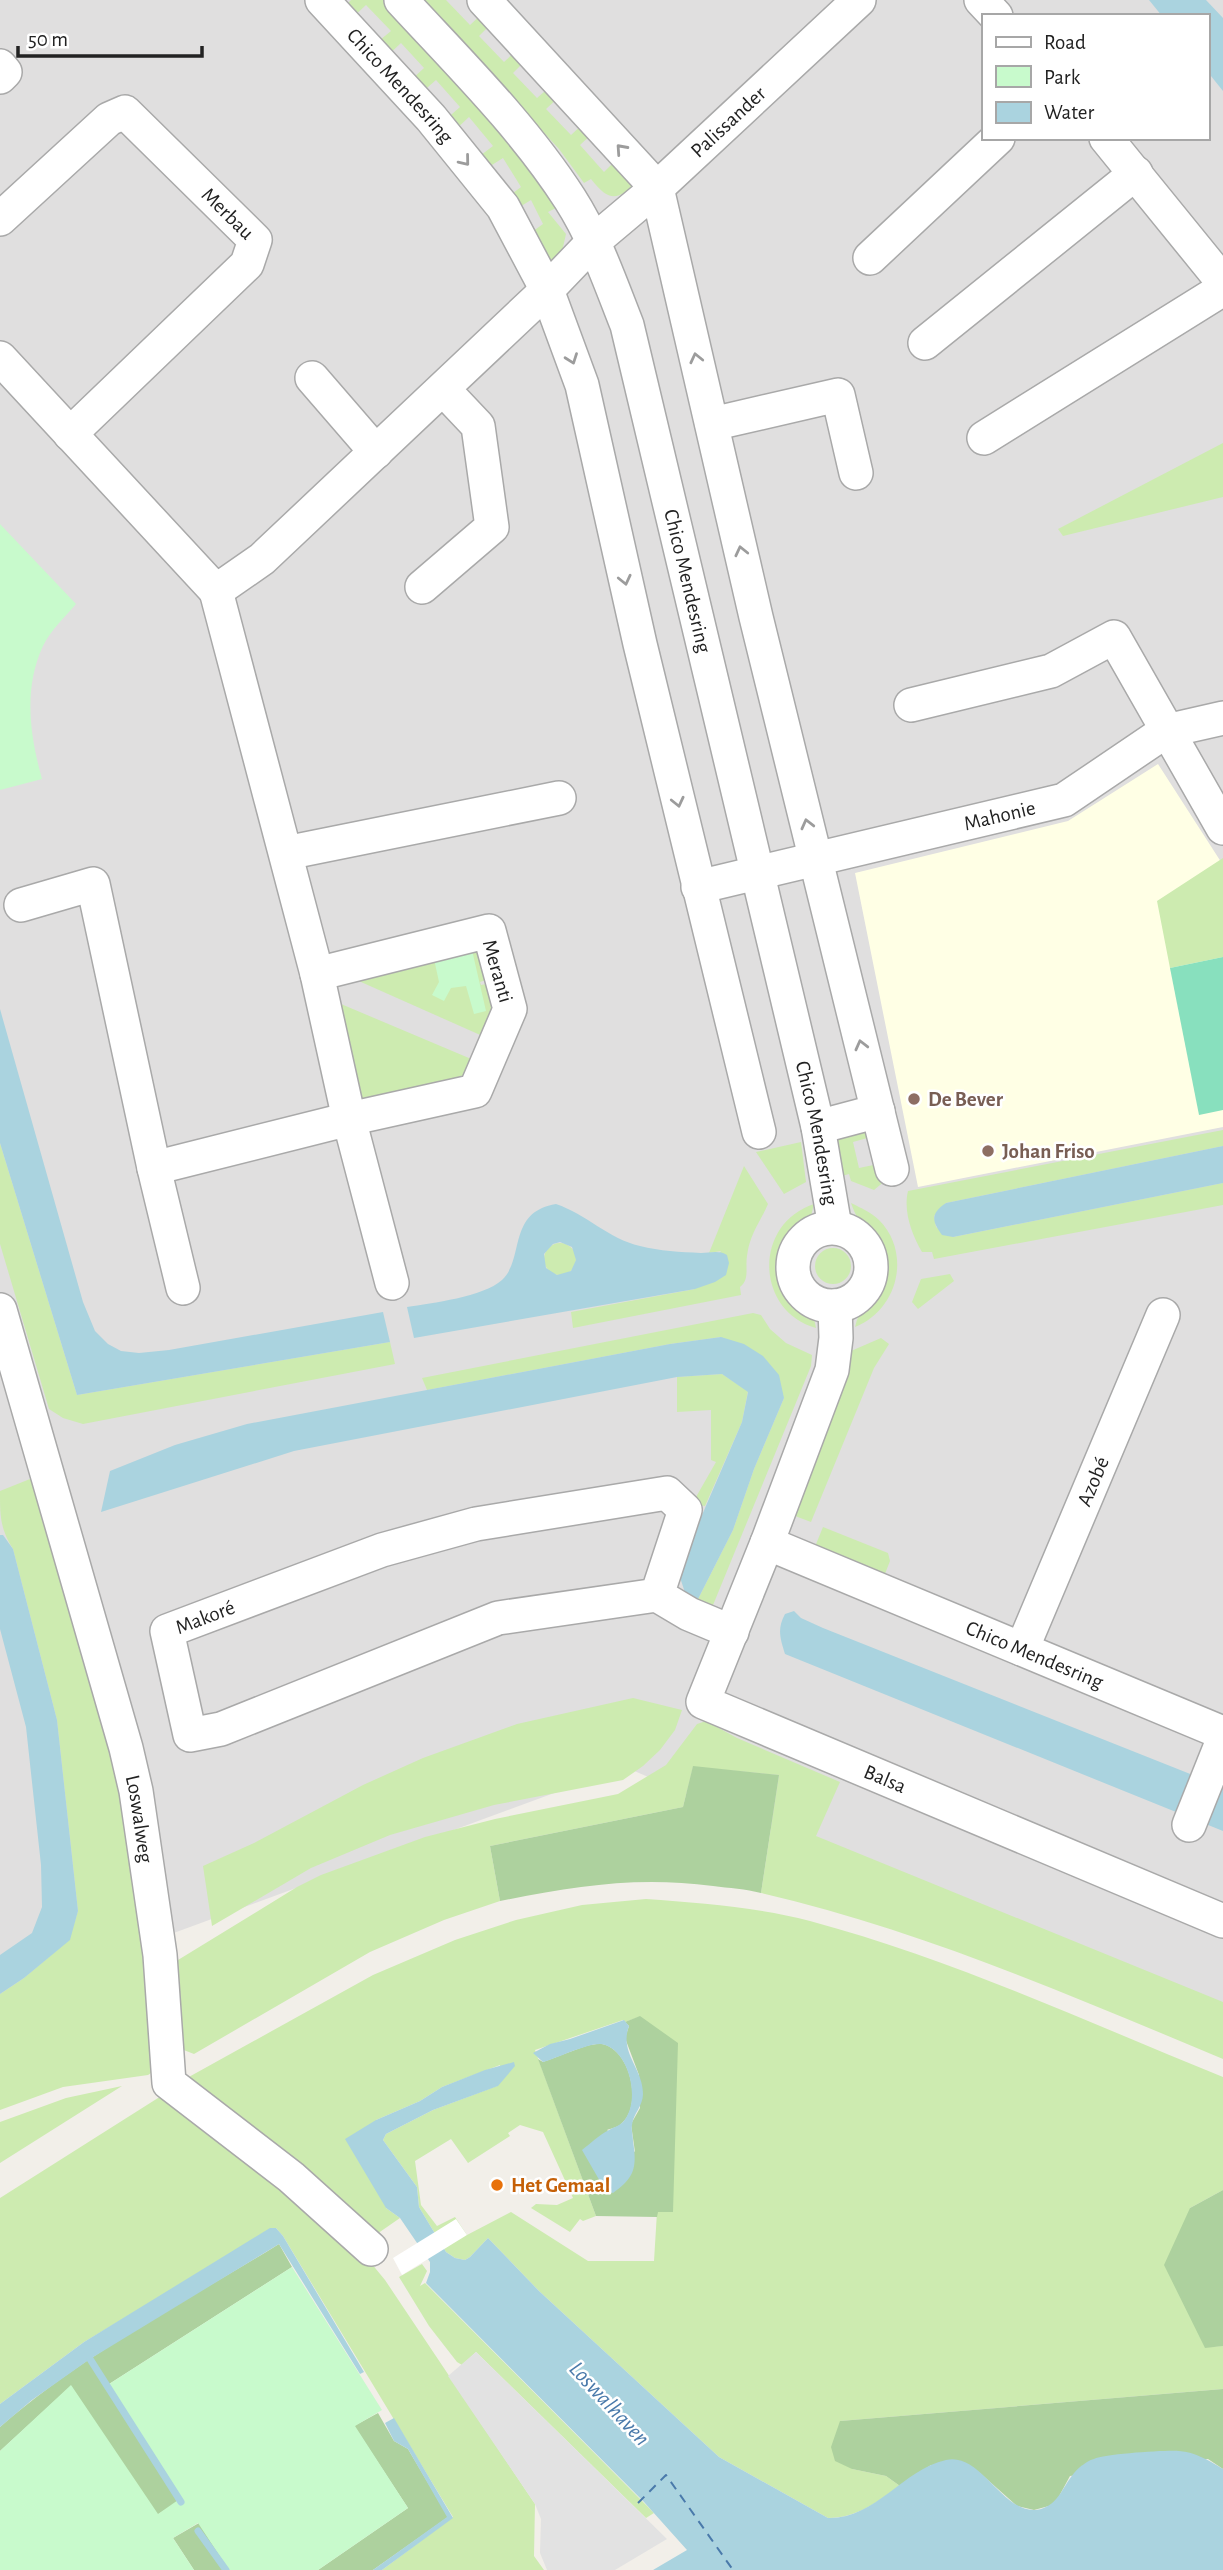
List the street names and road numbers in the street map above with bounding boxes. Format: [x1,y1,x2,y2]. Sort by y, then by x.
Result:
street label: Chico Mendesring [343,24,457,148]
street label: Palissander [687,82,770,162]
street label: Merbau [198,184,258,244]
street label: Chico Mendesring [660,507,715,656]
street label: Mahonie [962,797,1038,834]
street label: Meranti [479,937,517,1005]
street label: Chico Mendesring [792,1059,841,1207]
street label: Azobé [1074,1454,1113,1509]
street label: Makoré [173,1597,238,1638]
street label: Chico Mendesring [963,1617,1107,1693]
street label: Balsa [861,1761,909,1797]
street label: Loswalweg [122,1773,157,1865]

